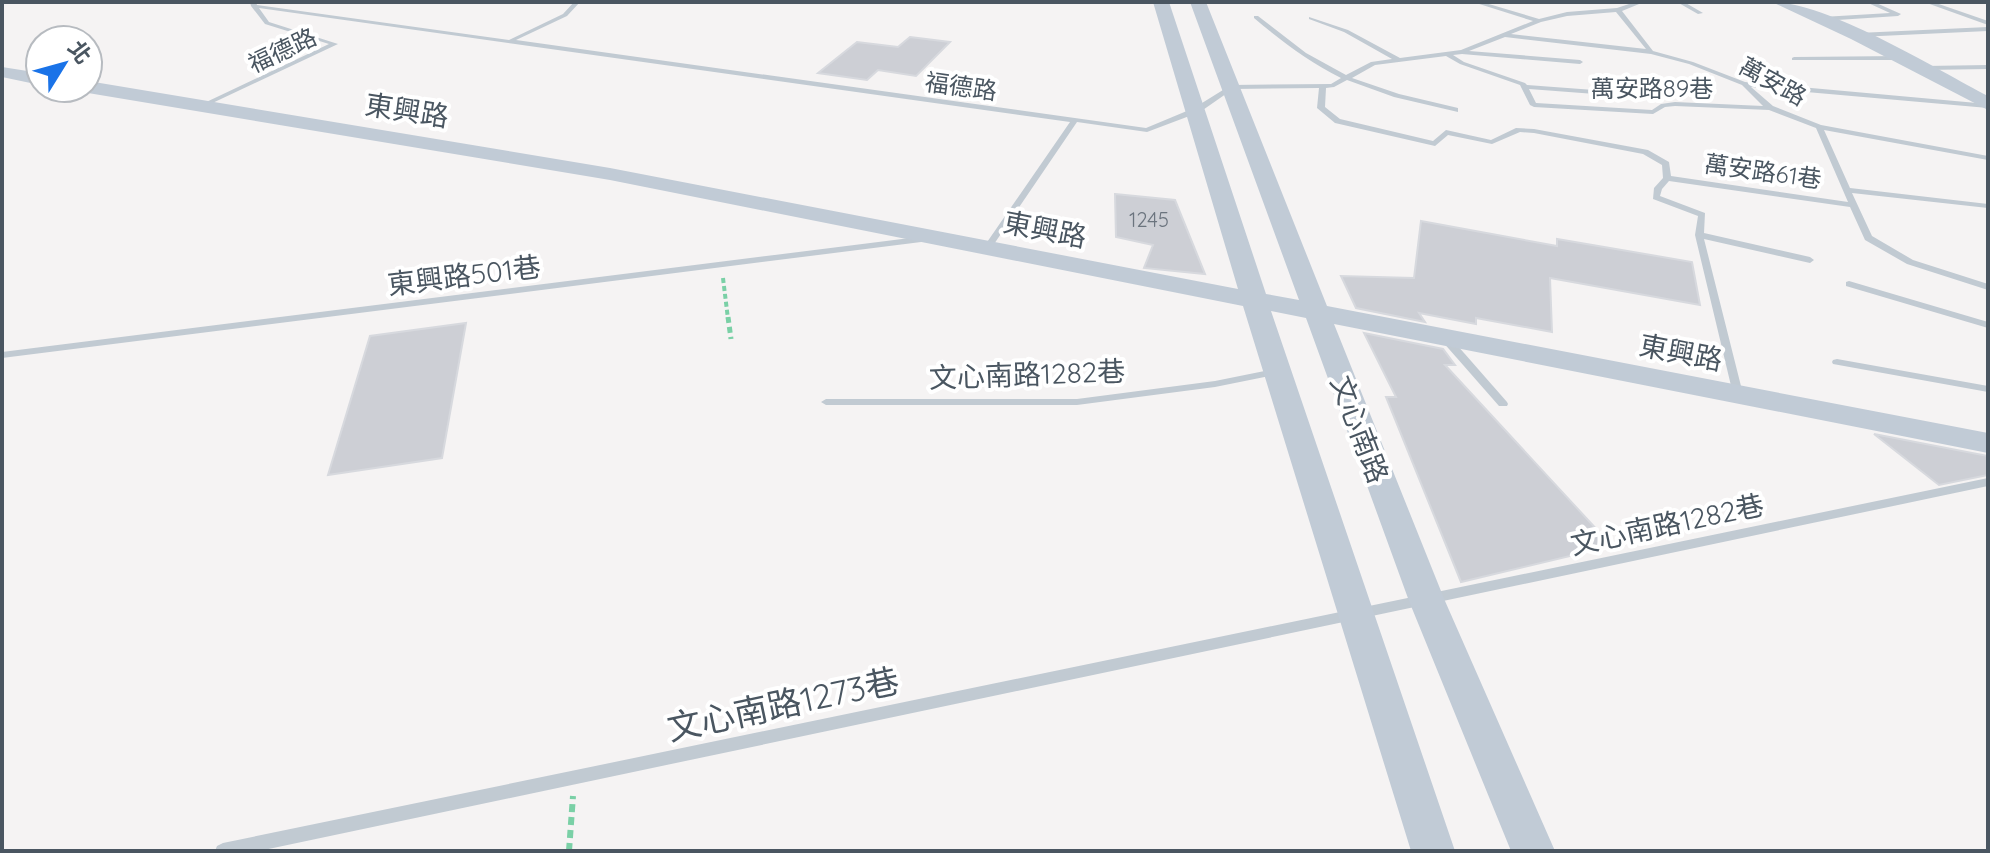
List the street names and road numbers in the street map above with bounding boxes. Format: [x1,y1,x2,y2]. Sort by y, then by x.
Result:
street label: 福德路 [243,21,321,79]
street label: 萬安路 [1734,50,1812,112]
street label: 福德路 [923,66,999,106]
street label: 萬安路89巷 [1591,73,1713,103]
street label: 東興路 [363,86,451,134]
street label: 萬安路61巷 [1703,148,1823,194]
street label: 東興路 [1000,204,1090,254]
street label: 東興路501巷 [385,248,543,302]
street label: 東興路 [1636,327,1726,377]
street label: 文心南路1282巷 [928,353,1126,395]
street label: 文心南路 [1324,370,1396,488]
street label: 文心南路1282巷 [1567,486,1767,562]
street label: 文心南路1273巷 [663,658,903,750]

